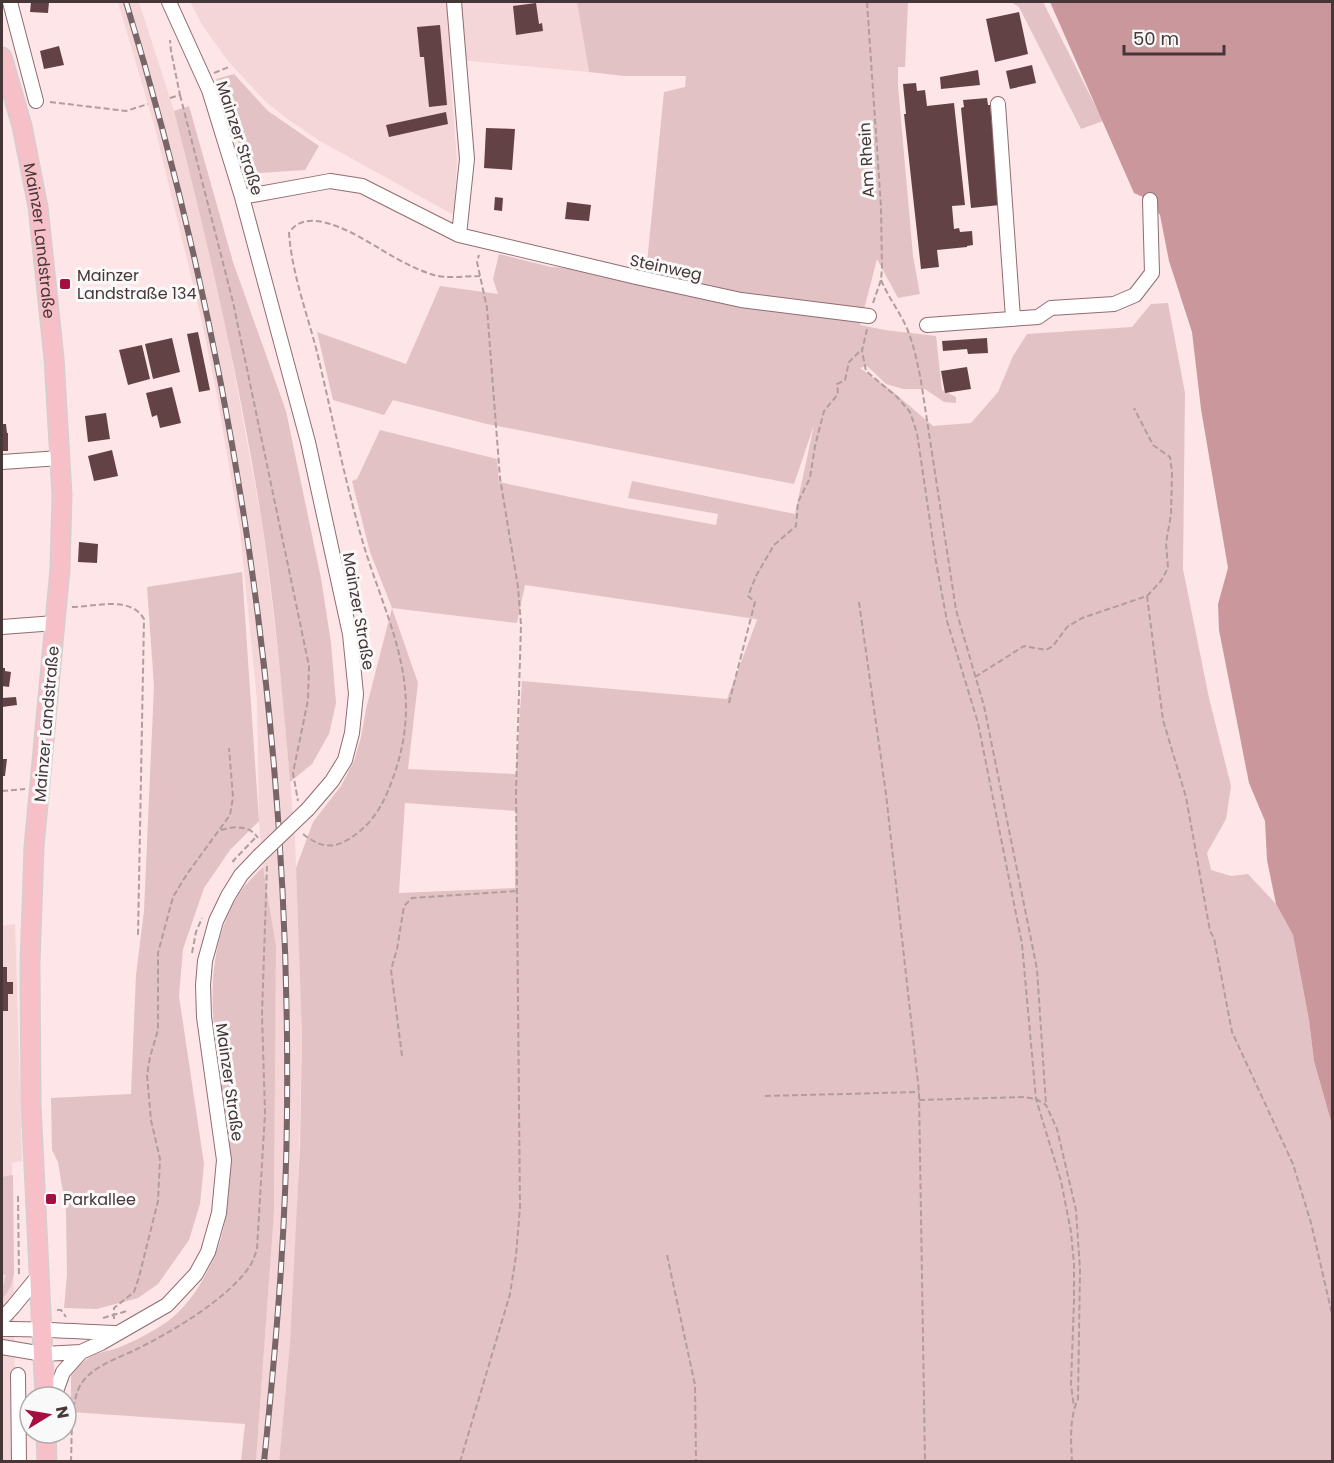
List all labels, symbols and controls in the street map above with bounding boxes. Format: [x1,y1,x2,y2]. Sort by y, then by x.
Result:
scale bar [1124,18,1224,56]
text: 50 m [1133,26,1179,51]
street label: Mainzer Straße [210,78,269,198]
street label: Am Rhein [853,122,880,198]
street label: Mainzer Landstraße [18,161,61,320]
street label: Steinweg [628,249,704,286]
place label: Mainzer Landstraße 134 [77,264,196,305]
marker: Mainzer Landstraße 134 [58,277,72,291]
street label: Mainzer Straße [337,550,380,672]
street label: Mainzer Landstraße [28,645,65,803]
street label: Mainzer Straße [210,1022,249,1143]
place label: Parkallee [63,1188,136,1211]
marker: Parkallee [44,1192,58,1206]
north arrow [18,1385,78,1445]
text: N [50,1404,75,1420]

